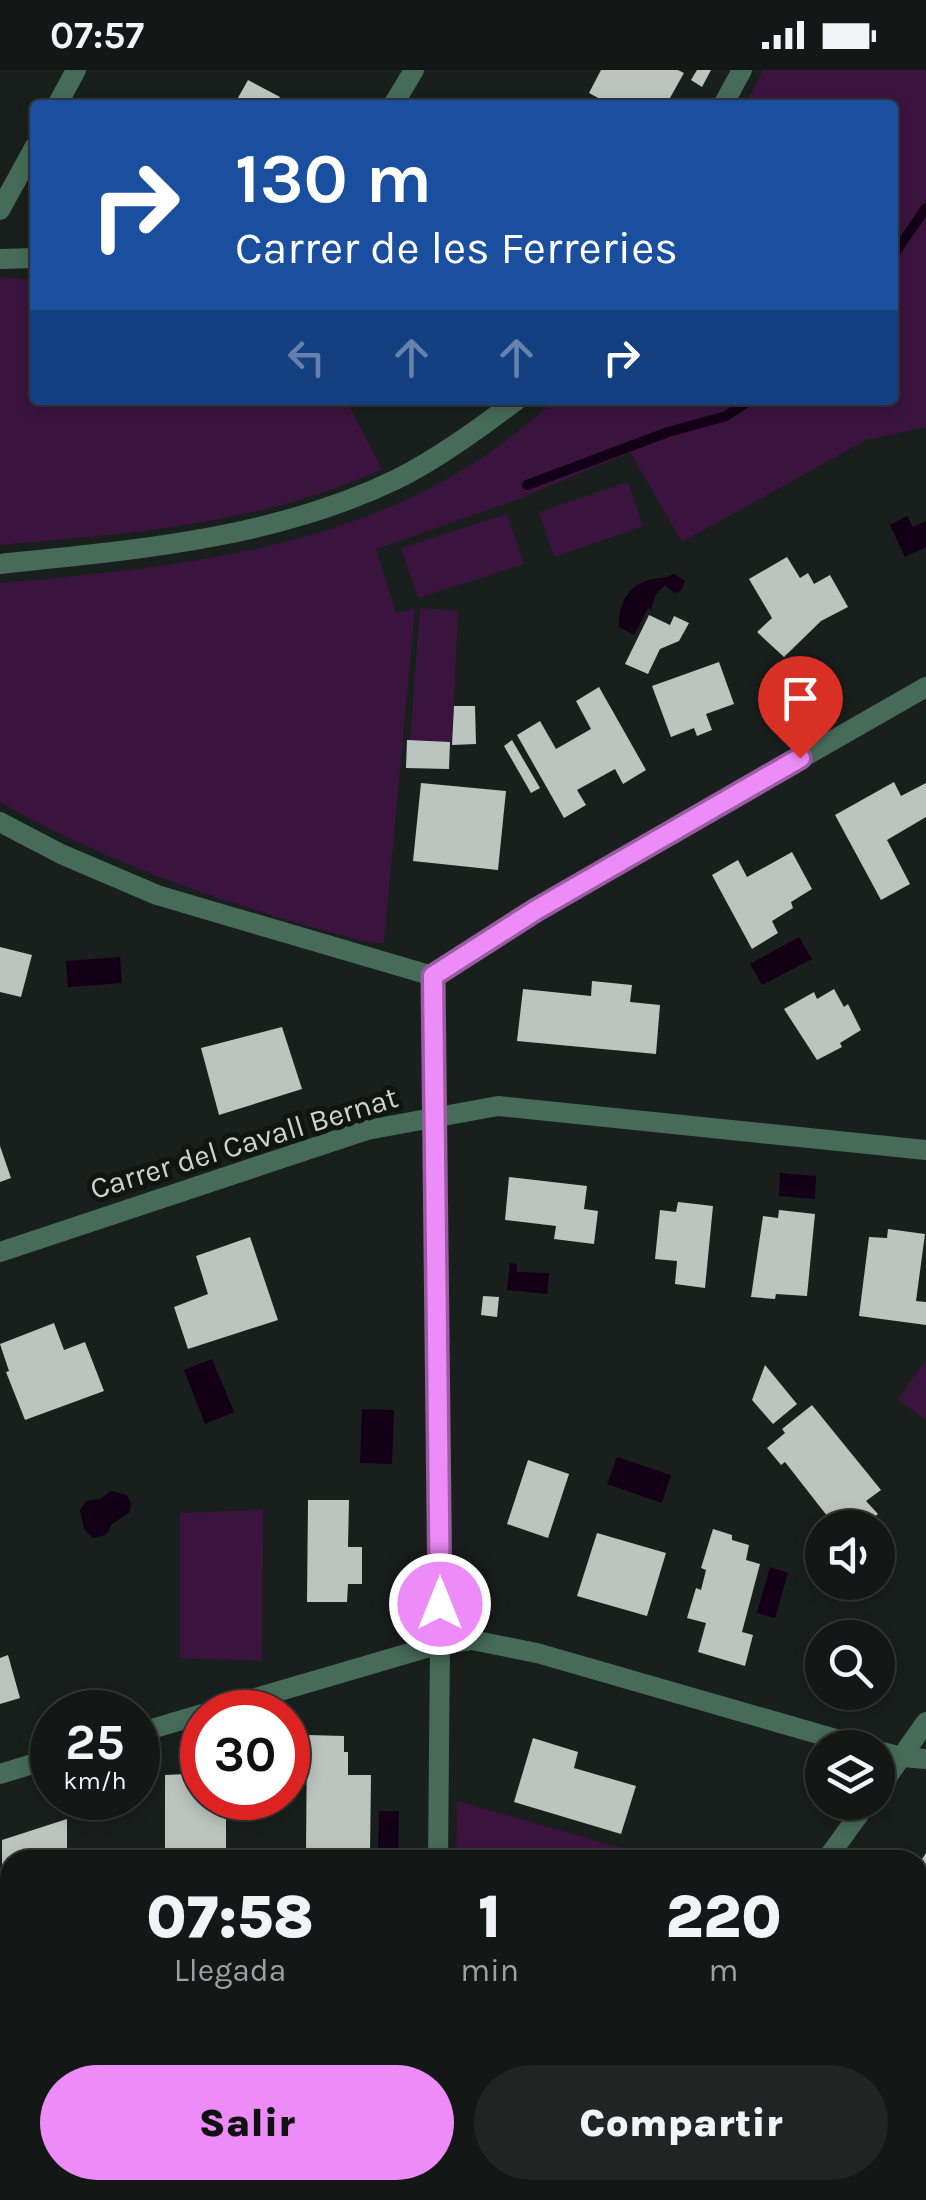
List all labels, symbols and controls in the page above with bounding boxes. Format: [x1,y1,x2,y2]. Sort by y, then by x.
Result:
text: 07:57 [50,13,144,58]
text: 130 m [235,138,432,220]
icon: right [70,140,200,270]
text: Carrer de les Ferreries [235,222,678,274]
icon: left [279,330,334,385]
icon: ahead [384,330,439,385]
icon: ahead [489,330,544,385]
icon: right [594,330,649,385]
pin [758,656,843,759]
icon: arrive [773,671,828,726]
street label: Carrer del Cavall Bernat [86,1079,402,1207]
map controls [805,1510,895,1820]
button: sound [805,1510,895,1600]
position arrow [388,1552,492,1656]
button: search [805,1620,895,1710]
speed limit sign: 30 [180,1690,310,1820]
text: 25 [65,1713,125,1772]
button: layers [805,1730,895,1820]
text: km/h [63,1766,127,1795]
text: 07:58 [146,1882,314,1952]
text: 1 [478,1882,501,1952]
text: 220 [665,1882,782,1952]
text: Llegada [174,1952,286,1989]
text: min [460,1952,519,1989]
text: m [709,1952,738,1989]
button: Salir [40,2065,454,2180]
button: Compartir [474,2065,888,2180]

